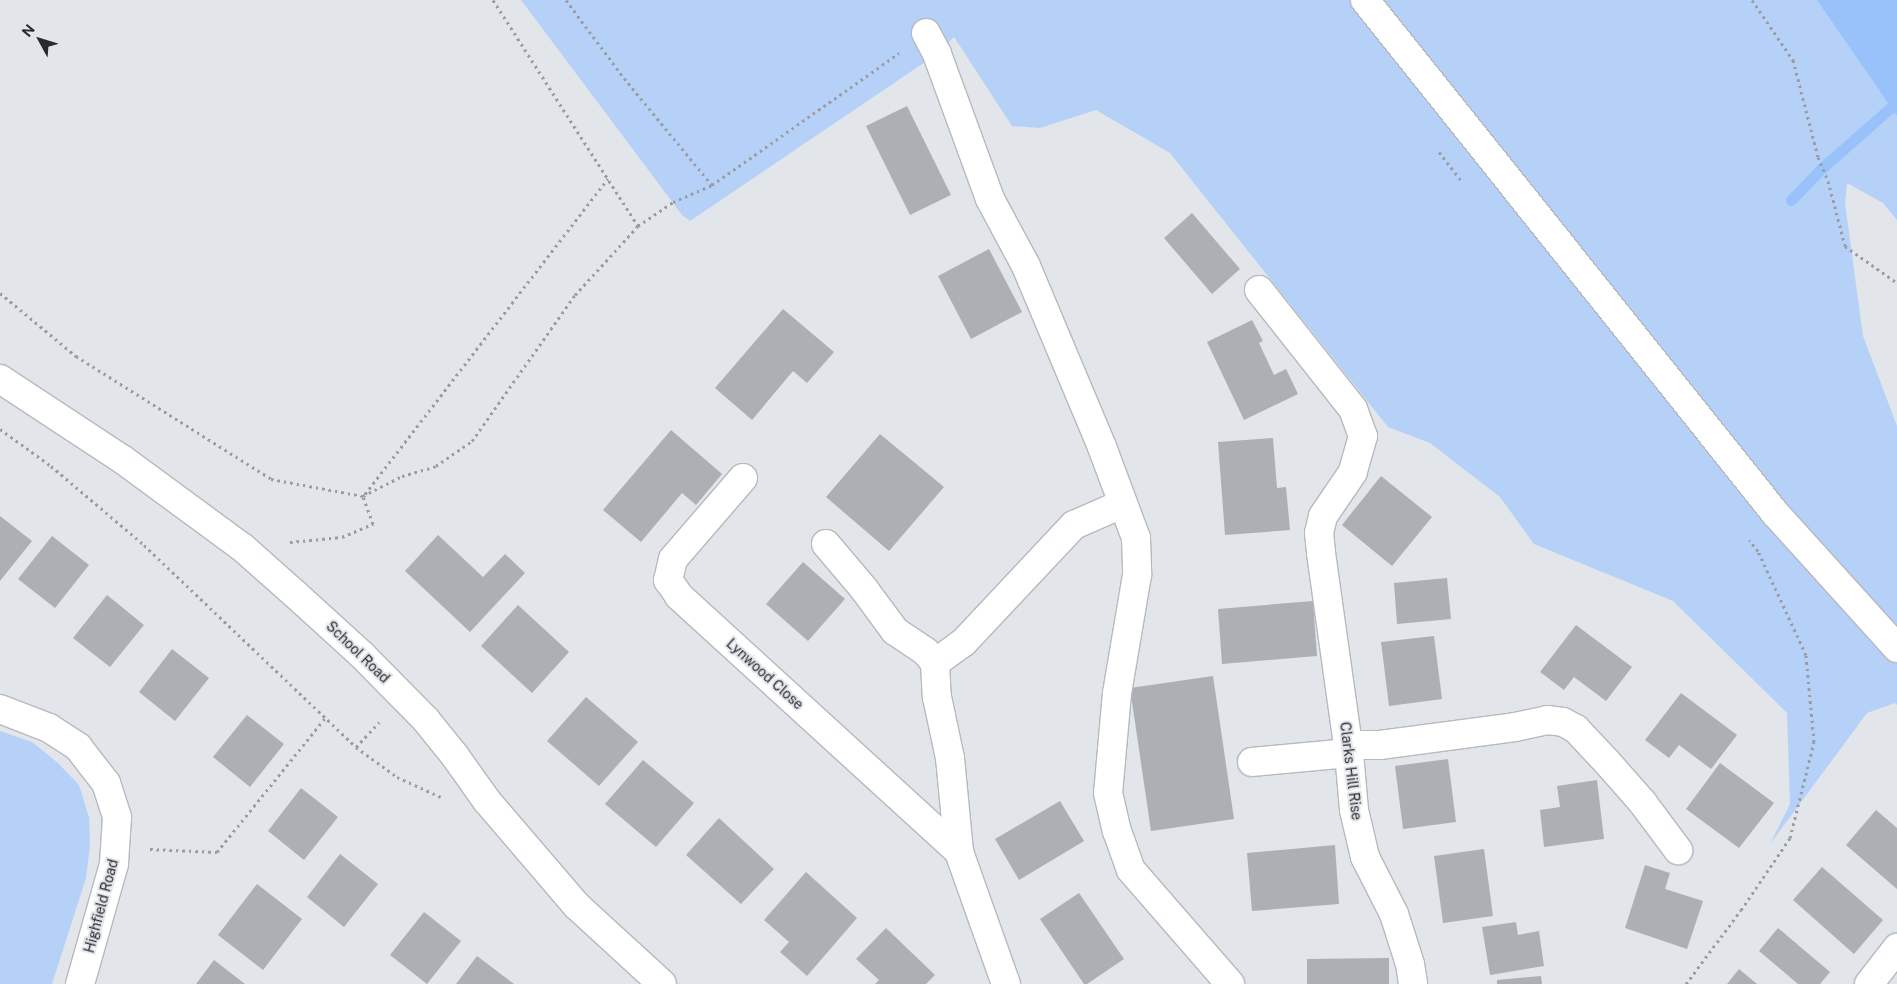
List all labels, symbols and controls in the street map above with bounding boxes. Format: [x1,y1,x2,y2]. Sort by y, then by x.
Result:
north arrow [15,15,65,65]
text: N [19,21,38,40]
street label: School Road [323,618,393,686]
street label: Lynwood Close [723,635,807,713]
street label: Clarks Hill Rise [1337,721,1365,821]
street label: Highfield Road [80,857,122,955]

